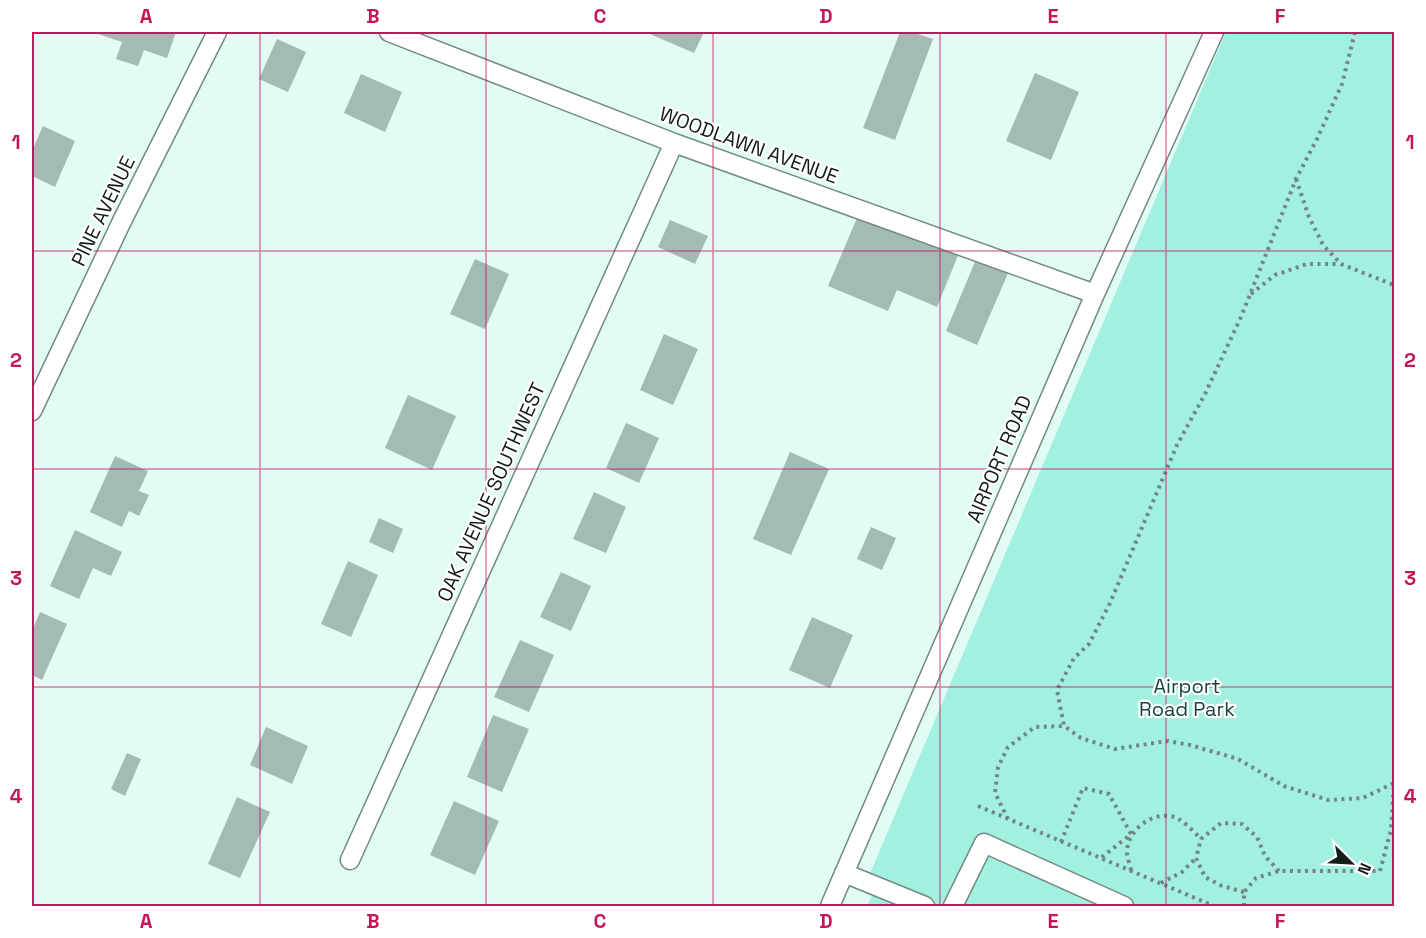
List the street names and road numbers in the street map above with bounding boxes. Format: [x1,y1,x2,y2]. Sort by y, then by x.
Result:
street label: WOODLAWN AVENUE [656,101,842,189]
street label: PINE AVENUE [65,152,141,270]
street label: OAK AVENUE SOUTHWEST [431,378,551,606]
street label: AIRPORT ROAD [960,391,1038,527]

